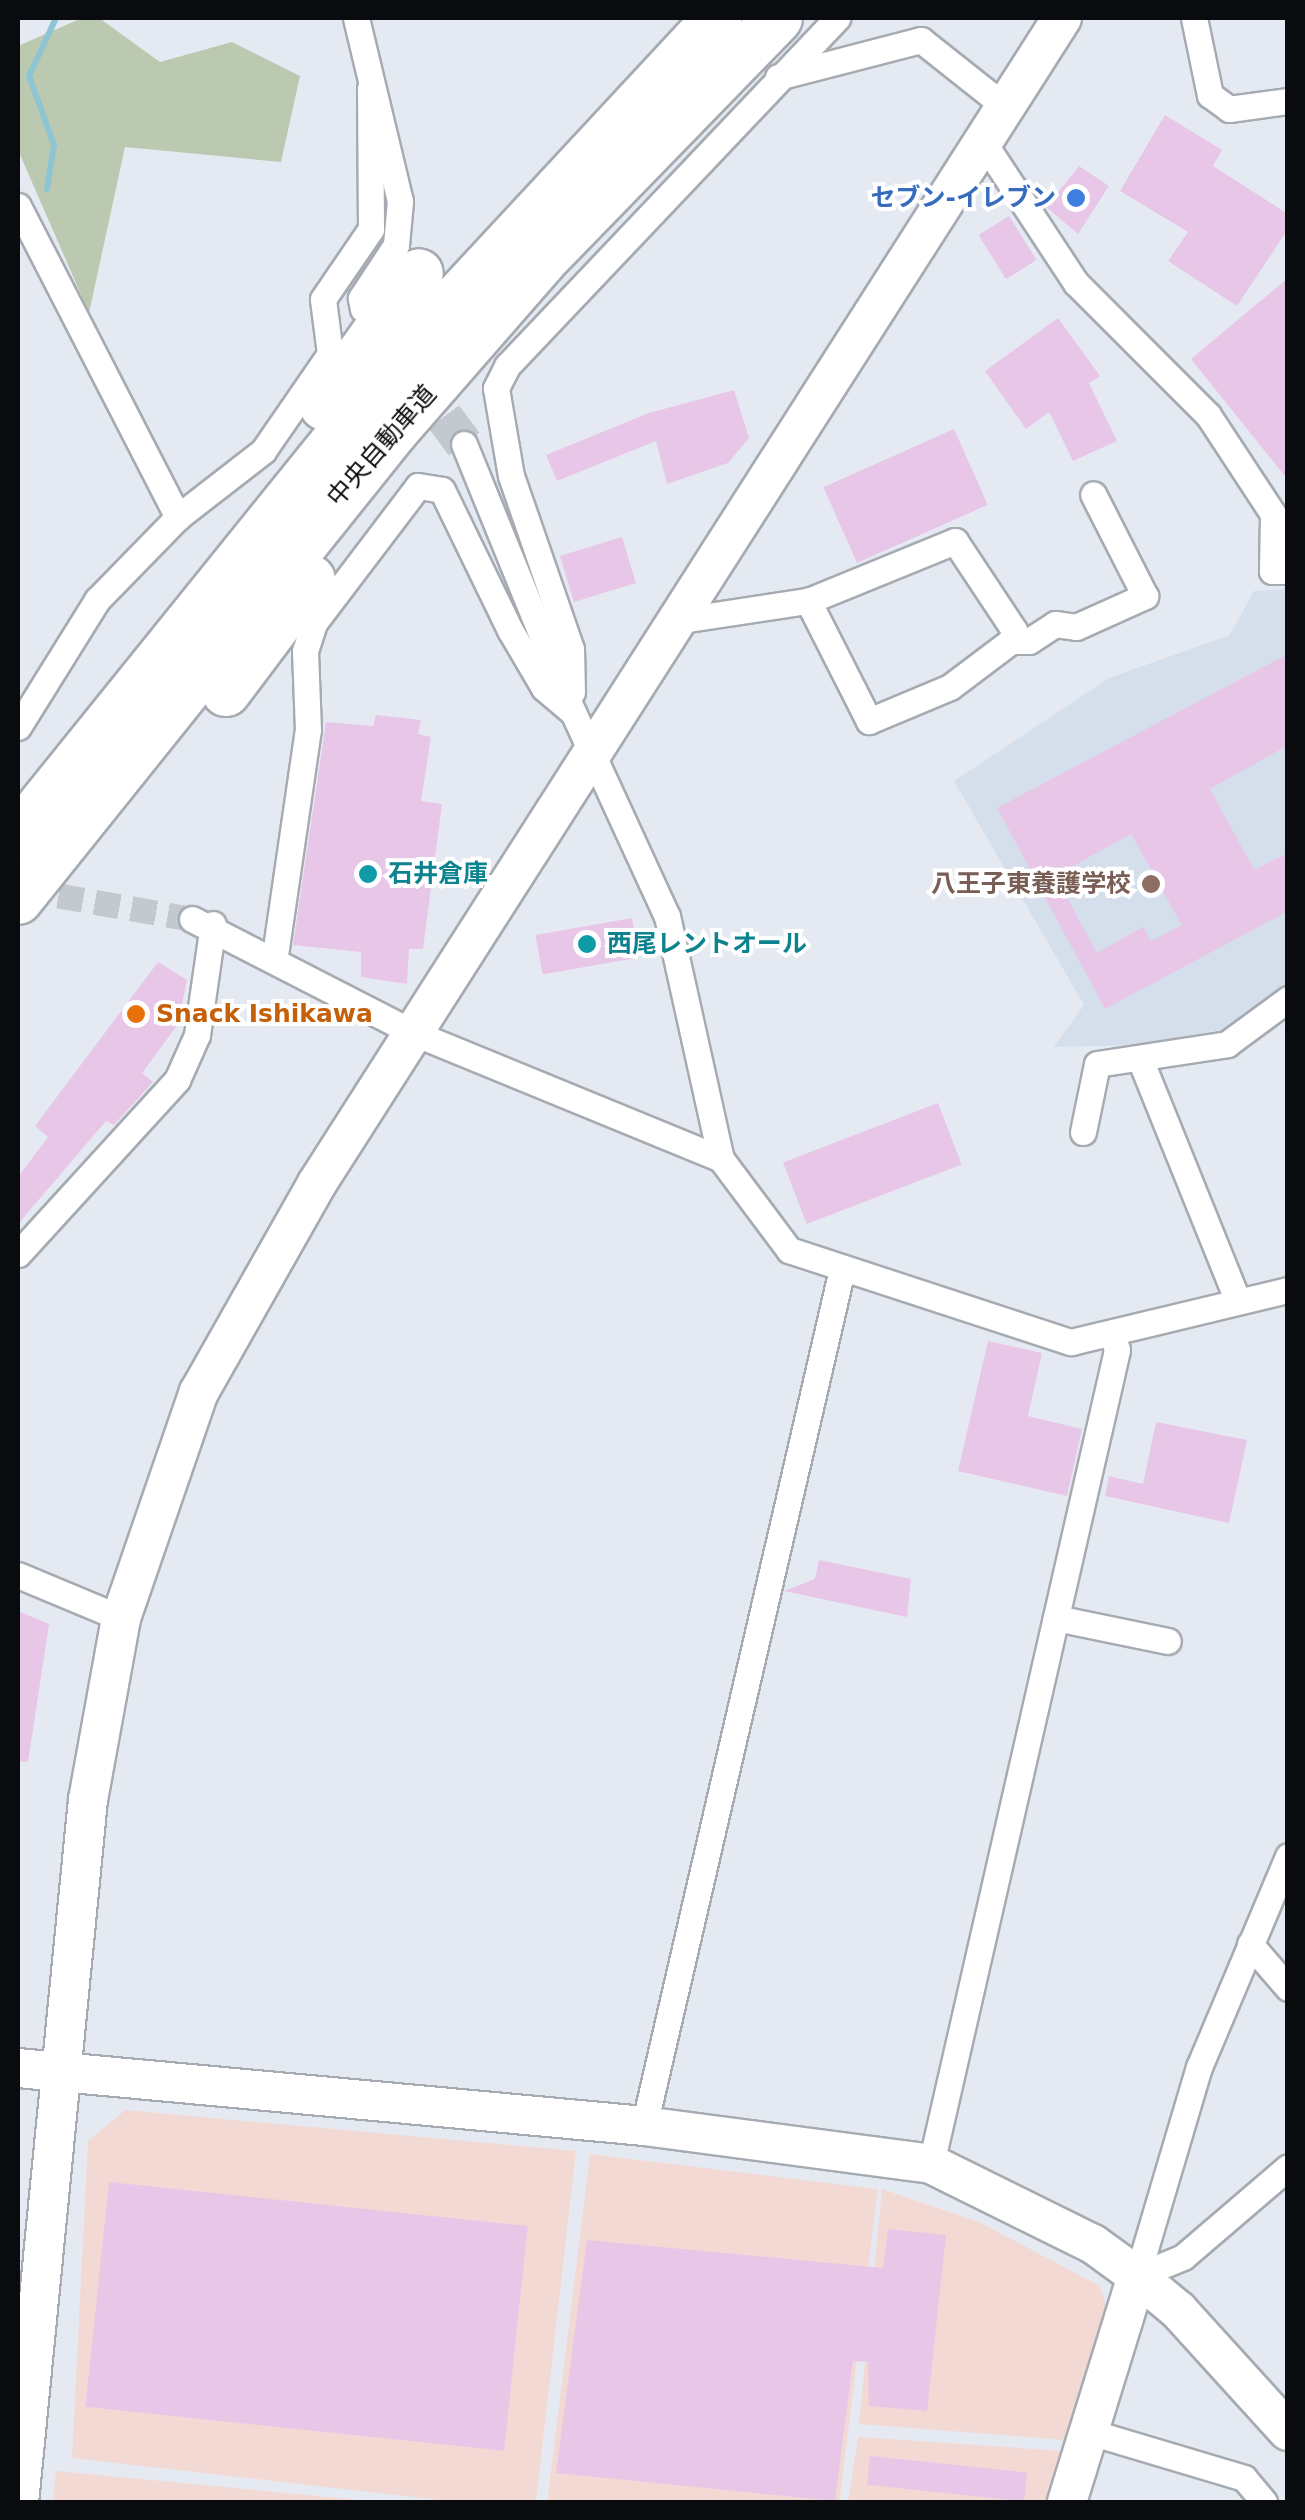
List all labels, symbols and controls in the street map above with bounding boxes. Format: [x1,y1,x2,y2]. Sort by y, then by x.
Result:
place label: セブン-イレブン [871,183,1056,213]
marker: セブン-イレブン [1065,187,1087,209]
street label: 中央自動車道 [321,380,443,512]
place label: 石井倉庫 [388,859,488,889]
marker: 石井倉庫 [357,863,379,885]
place label: 八王子東養護学校 [931,869,1131,899]
marker: 八王子東養護学校 [1140,873,1162,895]
place label: 西尾レントオール [607,929,807,959]
marker: 西尾レントオール [576,933,598,955]
place label: Snack Ishikawa [156,999,373,1029]
marker: Snack Ishikawa [125,1003,147,1025]

